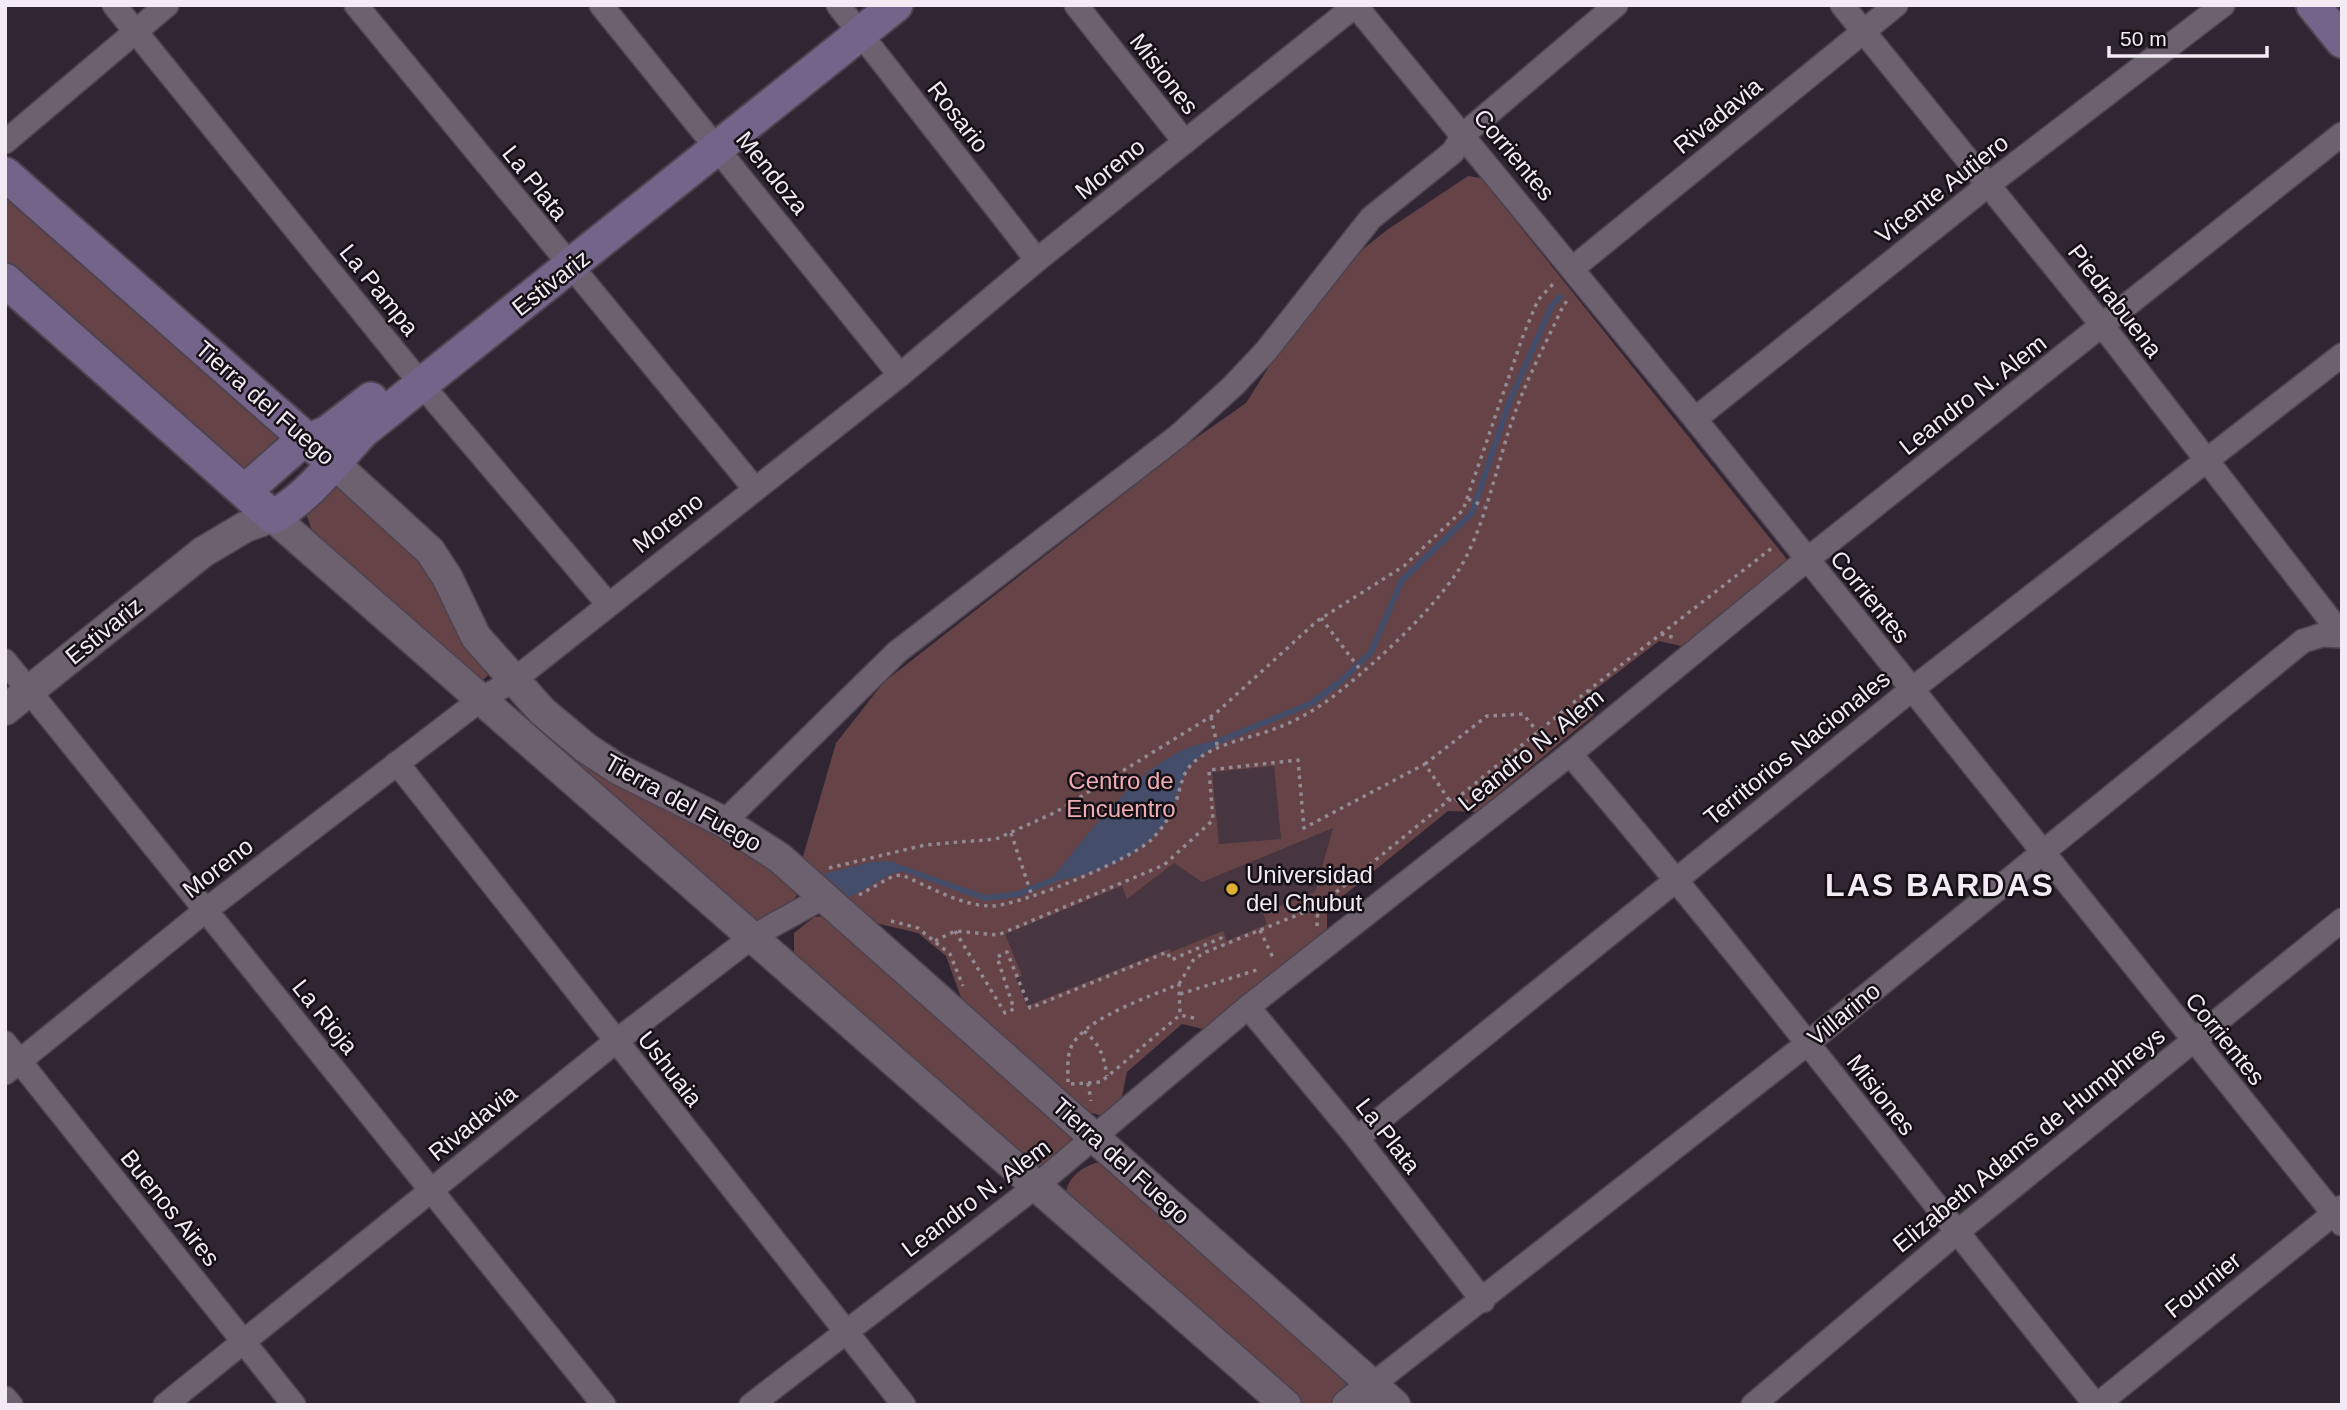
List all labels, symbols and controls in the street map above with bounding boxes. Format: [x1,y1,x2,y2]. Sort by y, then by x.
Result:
scale bar [2109,14,2266,58]
text: 50 m [2120,27,2167,50]
street label: Misiones [1125,28,1204,119]
street label: Rivadavia [1668,72,1768,159]
street label: Rosario [922,76,994,158]
street label: Corrientes [1468,104,1560,206]
street label: Mendoza [731,126,814,220]
street label: Vicente Autiero [1870,128,2013,249]
street label: Moreno [1070,133,1150,205]
street label: La Plata [497,140,574,226]
street label: La Pampa [334,239,425,341]
street label: Piedrabuena [2063,239,2168,363]
street label: Estivariz [507,244,595,321]
street label: Leandro N. Alem [1894,329,2051,460]
street label: Tierra del Fuego [190,335,340,470]
street label: Moreno [627,487,708,558]
street label: Corrientes [1825,545,1916,648]
street label: Estivariz [60,592,147,670]
street label: Territorios Nacionales [1699,665,1895,831]
street label: Leandro N. Alem [1453,683,1609,816]
street label: Tierra del Fuego [600,748,766,857]
park label: Centro de Encuentro [1066,767,1176,822]
street label: Moreno [177,832,258,903]
place label: Universidad del Chubut [1246,861,1373,916]
district label: LAS BARDAS [1825,867,2055,903]
marker: Universidad del Chubut [1224,881,1240,897]
street label: La Rioja [287,974,364,1060]
street label: Villarino [1802,976,1885,1051]
street label: Corrientes [2180,987,2271,1090]
street label: Elizabeth Adams de Humphreys [1887,1022,2170,1258]
street label: Ushuaia [633,1026,709,1112]
street label: Misiones [1842,1049,1921,1140]
street label: Rivadavia [423,1079,523,1166]
street label: Tierra del Fuego [1047,1092,1195,1229]
street label: La Plata [1351,1093,1427,1179]
street label: Leandro N. Alem [896,1133,1055,1262]
street label: Buenos Aires [115,1144,225,1271]
street label: Fournier [2159,1246,2246,1323]

